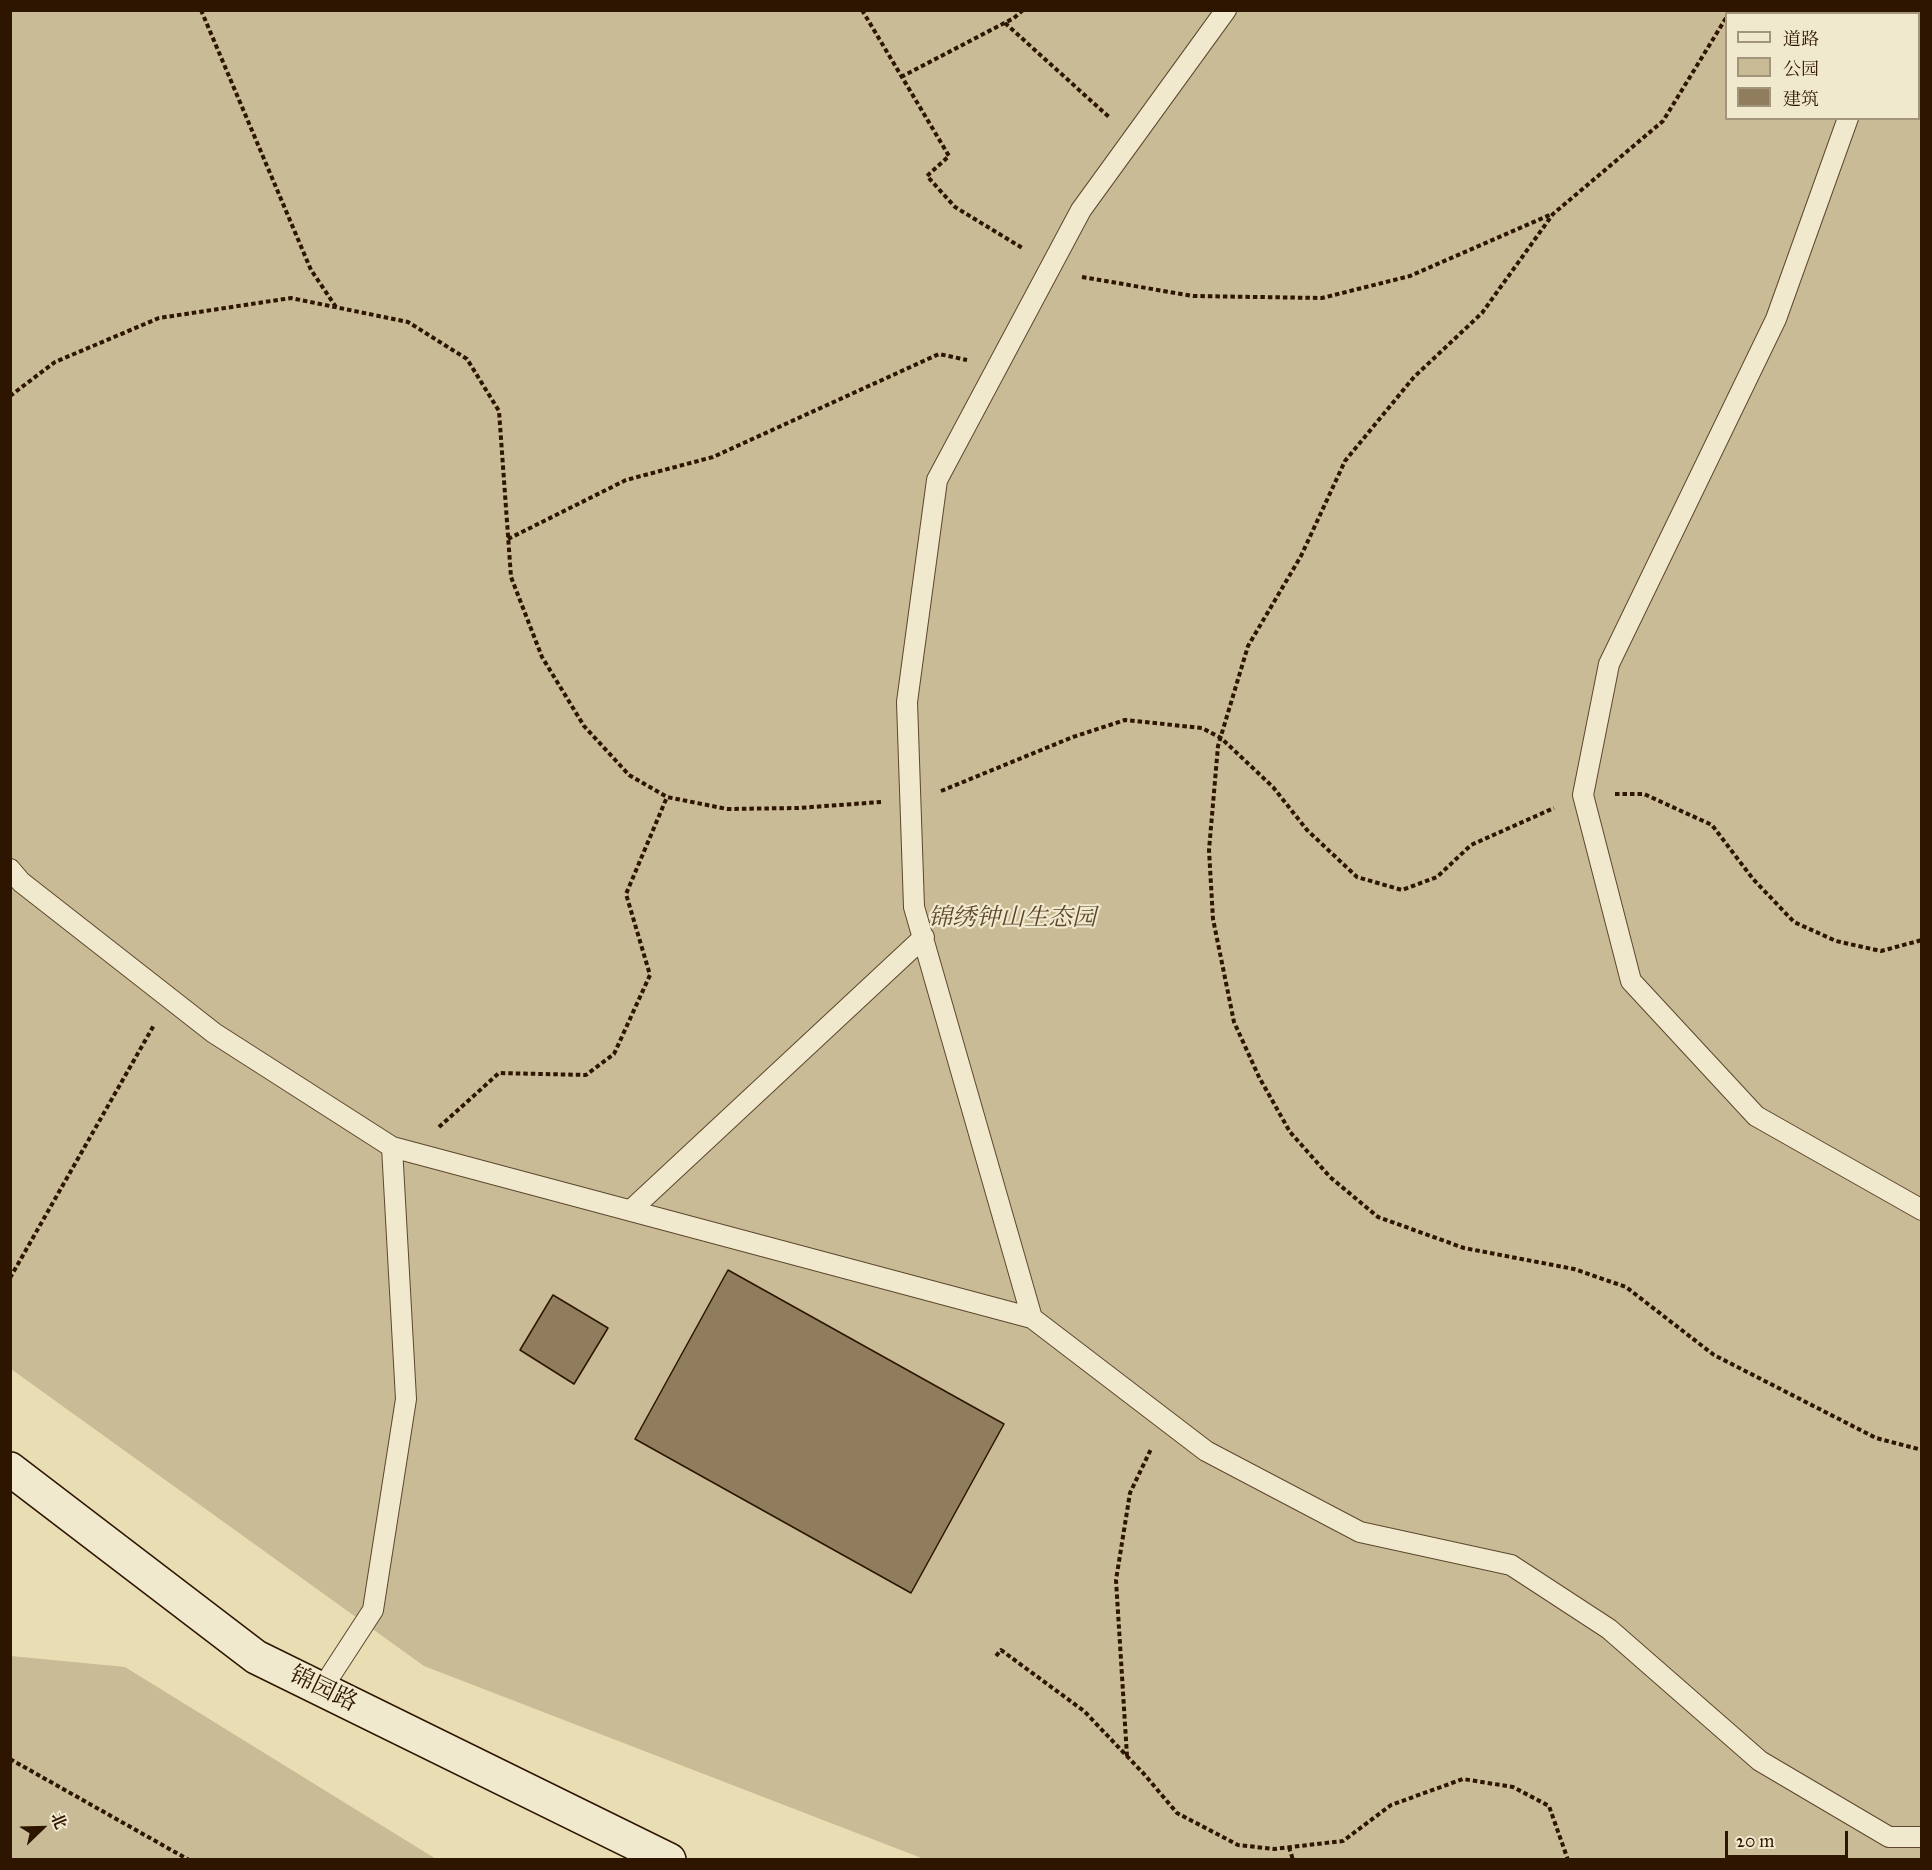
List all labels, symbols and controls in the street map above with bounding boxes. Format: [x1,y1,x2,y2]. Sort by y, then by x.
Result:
legend [1725,12,1920,120]
text: 道路 [1783,28,1819,50]
text: 公园 [1783,58,1819,80]
text: 建筑 [1783,88,1819,110]
park label: 锦绣钟山生态园 [928,905,1096,933]
street label: 锦园路 [284,1661,362,1719]
north arrow [12,1798,72,1858]
text: 北 [47,1810,71,1832]
scale bar [1728,1819,1851,1857]
text: 20 m [1736,1830,1774,1852]

